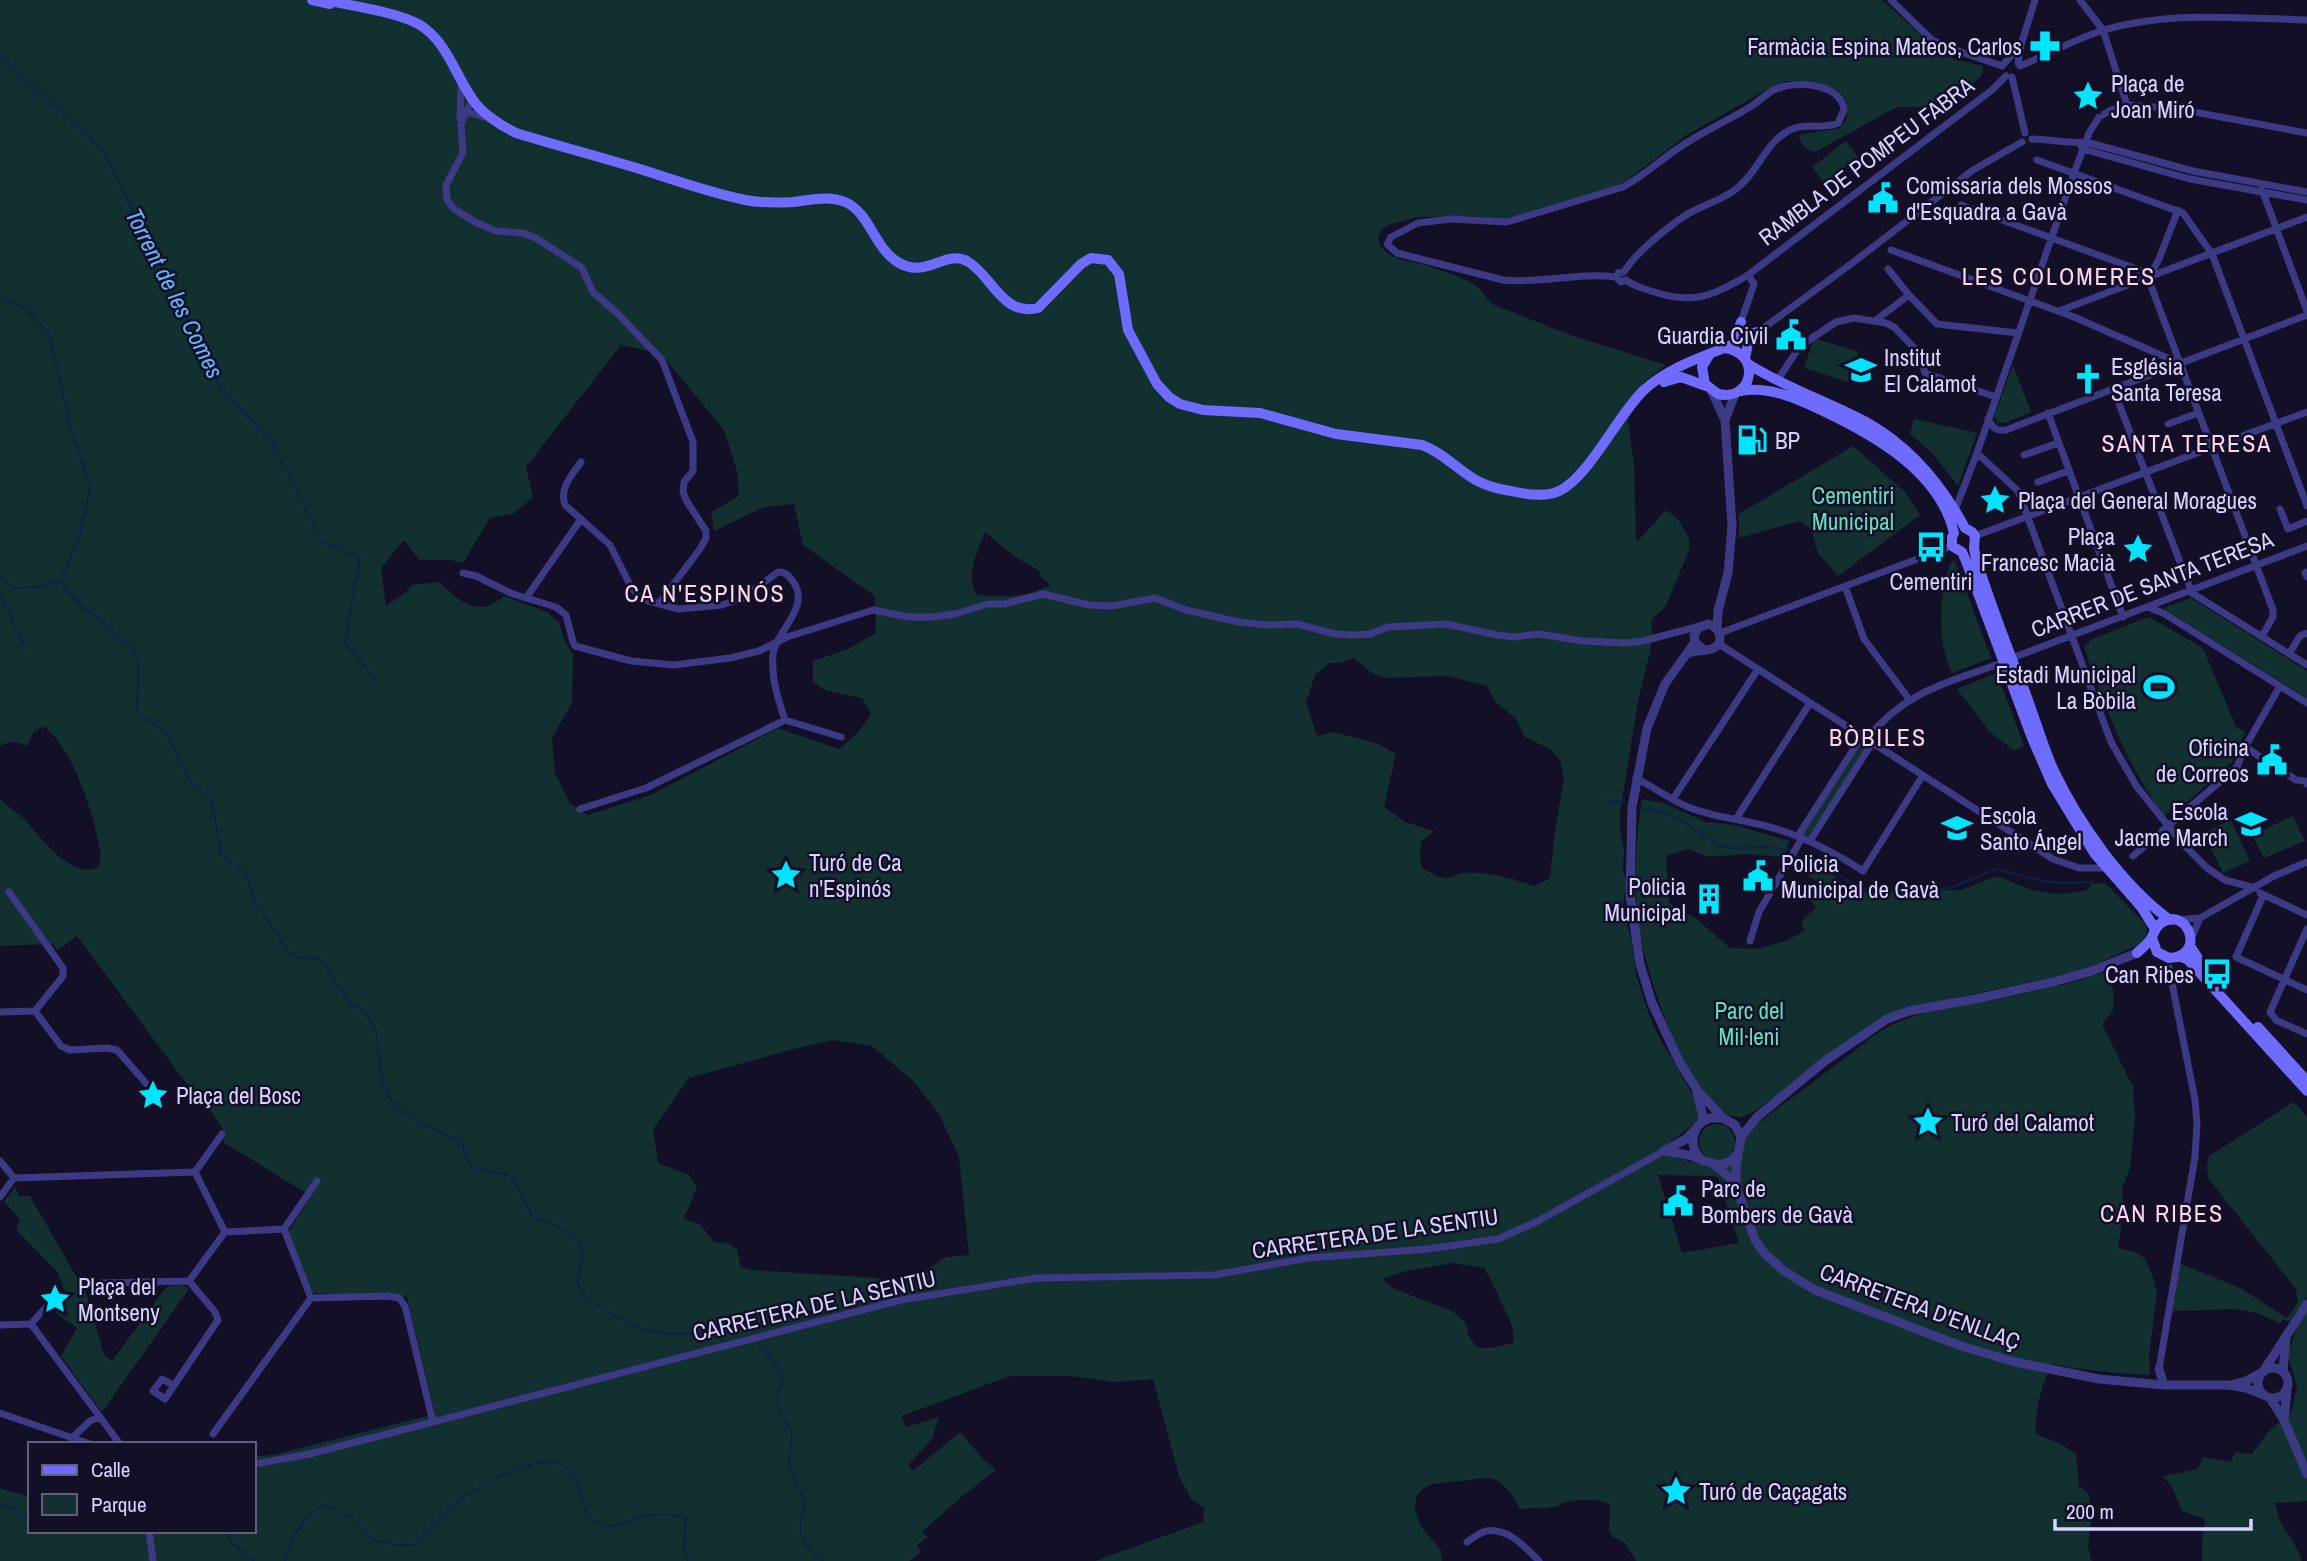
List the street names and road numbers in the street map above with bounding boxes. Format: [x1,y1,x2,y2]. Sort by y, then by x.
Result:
street label: RAMBLA DE POMPEU FABRA [1752,70,1980,252]
street label: CARRER DE SANTA TERESA [2026,523,2278,645]
street label: CARRETERA DE LA SENTIU [1250,1200,1500,1266]
street label: CARRETERA D'ENLLAÇ [1816,1255,2024,1357]
street label: CARRETERA DE LA SENTIU [689,1262,939,1348]

